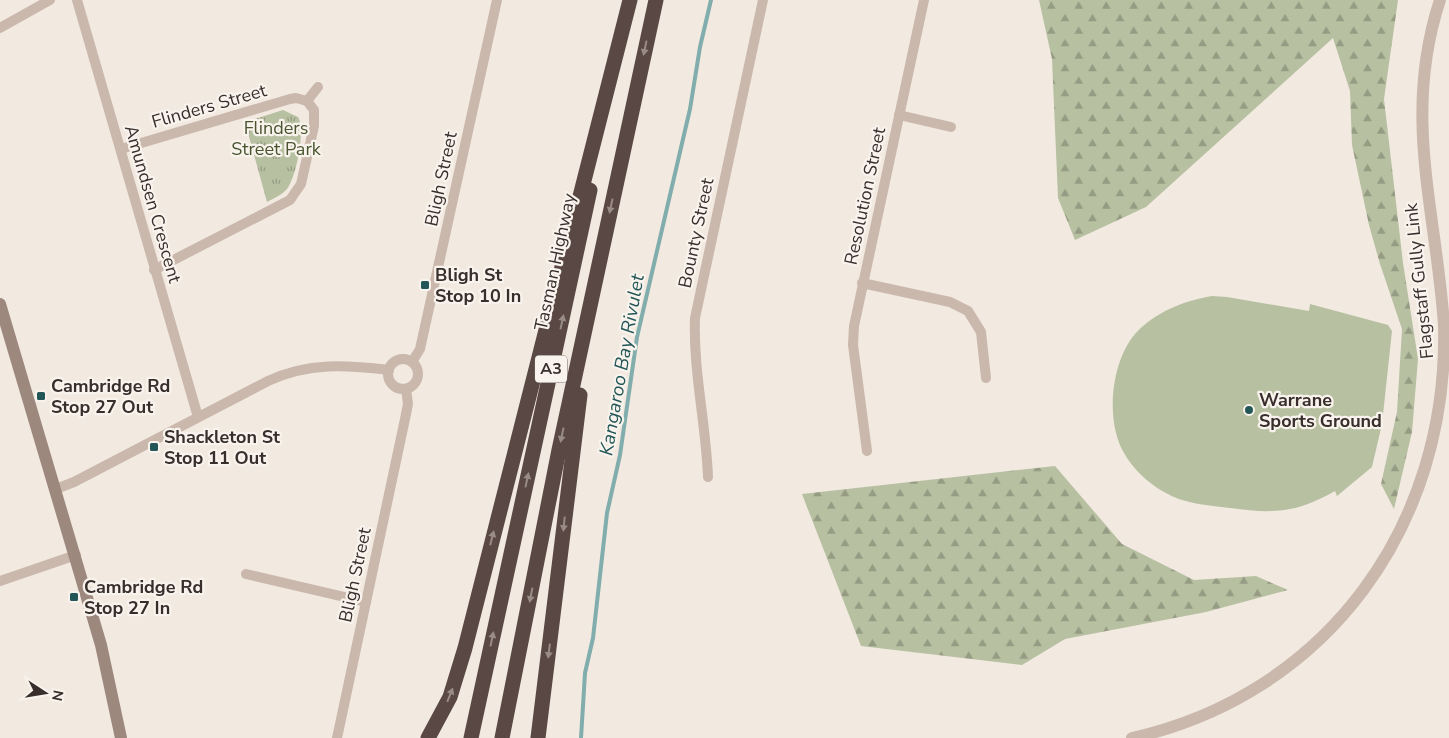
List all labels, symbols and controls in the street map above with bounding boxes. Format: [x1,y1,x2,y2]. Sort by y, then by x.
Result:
one-way arrow [641,40,649,55]
street label: Flinders Street [149,78,270,134]
park label: Flinders Street Park [231,116,322,161]
street label: Amundsen Crescent [119,122,187,286]
street label: Resolution Street [839,124,891,267]
street label: Bligh Street [419,129,463,229]
street label: Bounty Street [673,175,720,290]
street label: Tasman Highway [529,190,581,333]
one-way arrow [607,199,615,214]
street label: Flagstaff Gully Link [1399,201,1439,360]
place label: Bligh St Stop 10 In [435,263,521,308]
water label: Kangaroo Bay Rivulet [593,271,651,458]
marker: Bligh St Stop 10 In [419,279,431,291]
one-way arrow [558,314,566,329]
road number: A3 [535,356,567,382]
place label: Cambridge Rd Stop 27 Out [51,374,170,419]
place label: Warrane Sports Ground [1259,388,1382,433]
marker: Cambridge Rd Stop 27 Out [35,390,47,402]
marker: Warrane Sports Ground [1243,404,1255,416]
place label: Shackleton St Stop 11 Out [164,425,280,470]
one-way arrow [558,428,566,443]
marker: Shackleton St Stop 11 Out [148,441,160,453]
one-way arrow [523,473,531,488]
one-way arrow [560,517,568,533]
street label: Bligh Street [333,525,377,625]
one-way arrow [489,530,497,545]
place label: Cambridge Rd Stop 27 In [84,575,203,620]
one-way arrow [527,587,535,602]
marker: Cambridge Rd Stop 27 In [68,591,80,603]
one-way arrow [489,631,497,647]
one-way arrow [545,644,553,660]
north arrow [20,668,70,718]
text: N [47,688,68,703]
one-way arrow [447,688,455,702]

